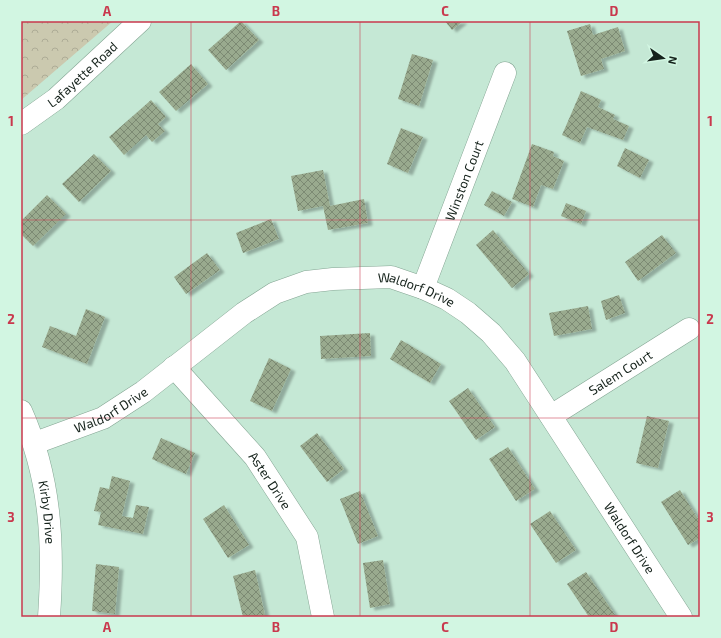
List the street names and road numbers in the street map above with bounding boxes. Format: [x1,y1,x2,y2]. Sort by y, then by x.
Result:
street label: Lafayette Road [44,38,121,111]
street label: Winston Court [441,138,487,223]
street label: Waldorf Drive [377,269,458,310]
street label: Salem Court [586,346,655,398]
street label: Waldorf Drive [72,383,151,436]
street label: Aster Drive [246,448,295,512]
street label: Kirby Drive [35,479,59,544]
street label: Waldorf Drive [601,499,659,577]

